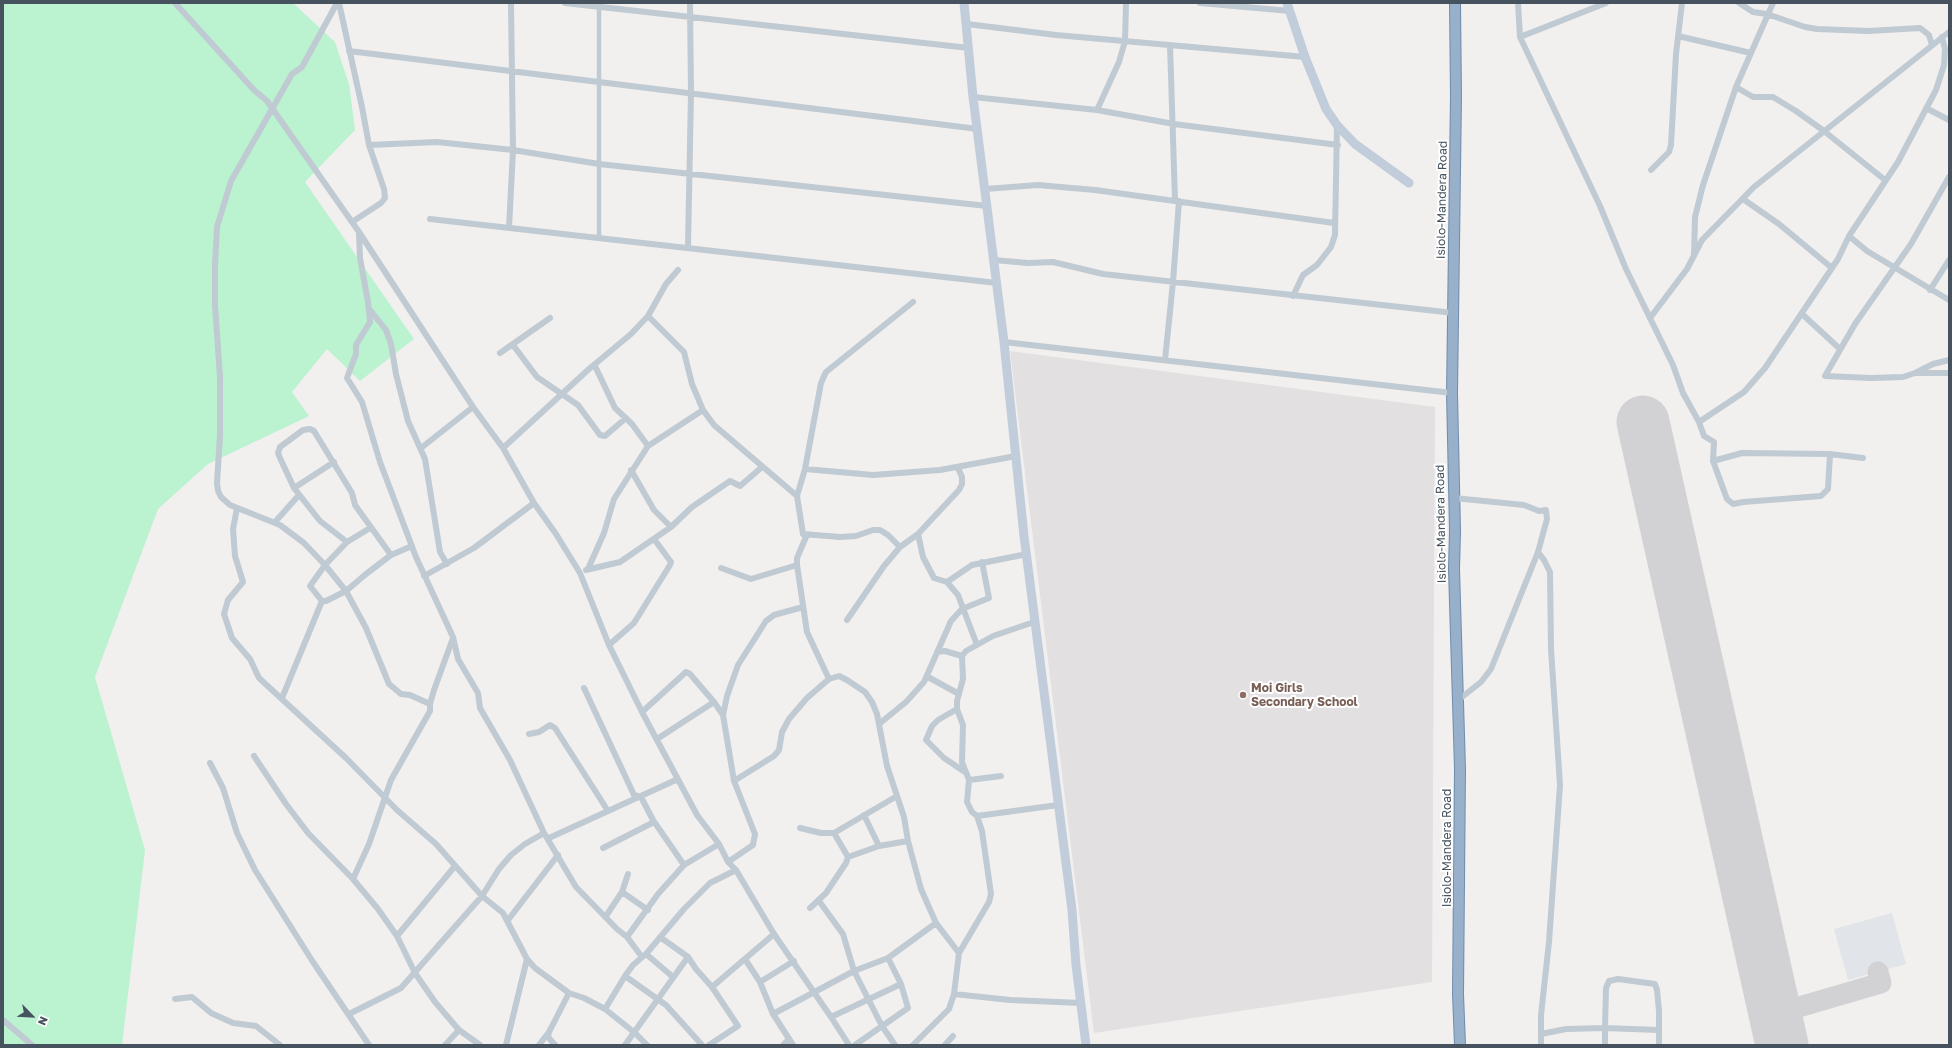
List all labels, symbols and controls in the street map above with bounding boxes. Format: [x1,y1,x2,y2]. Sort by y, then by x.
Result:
street label: Isiolo-Mandera Road [1434,141,1450,259]
street label: Isiolo-Mandera Road [1433,465,1449,583]
place label: Moi Girls Secondary School [1251,681,1358,709]
marker: Moi Girls Secondary School [1238,690,1248,700]
street label: Isiolo-Mandera Road [1440,789,1454,907]
north arrow [12,996,52,1036]
text: N [36,1015,51,1028]

